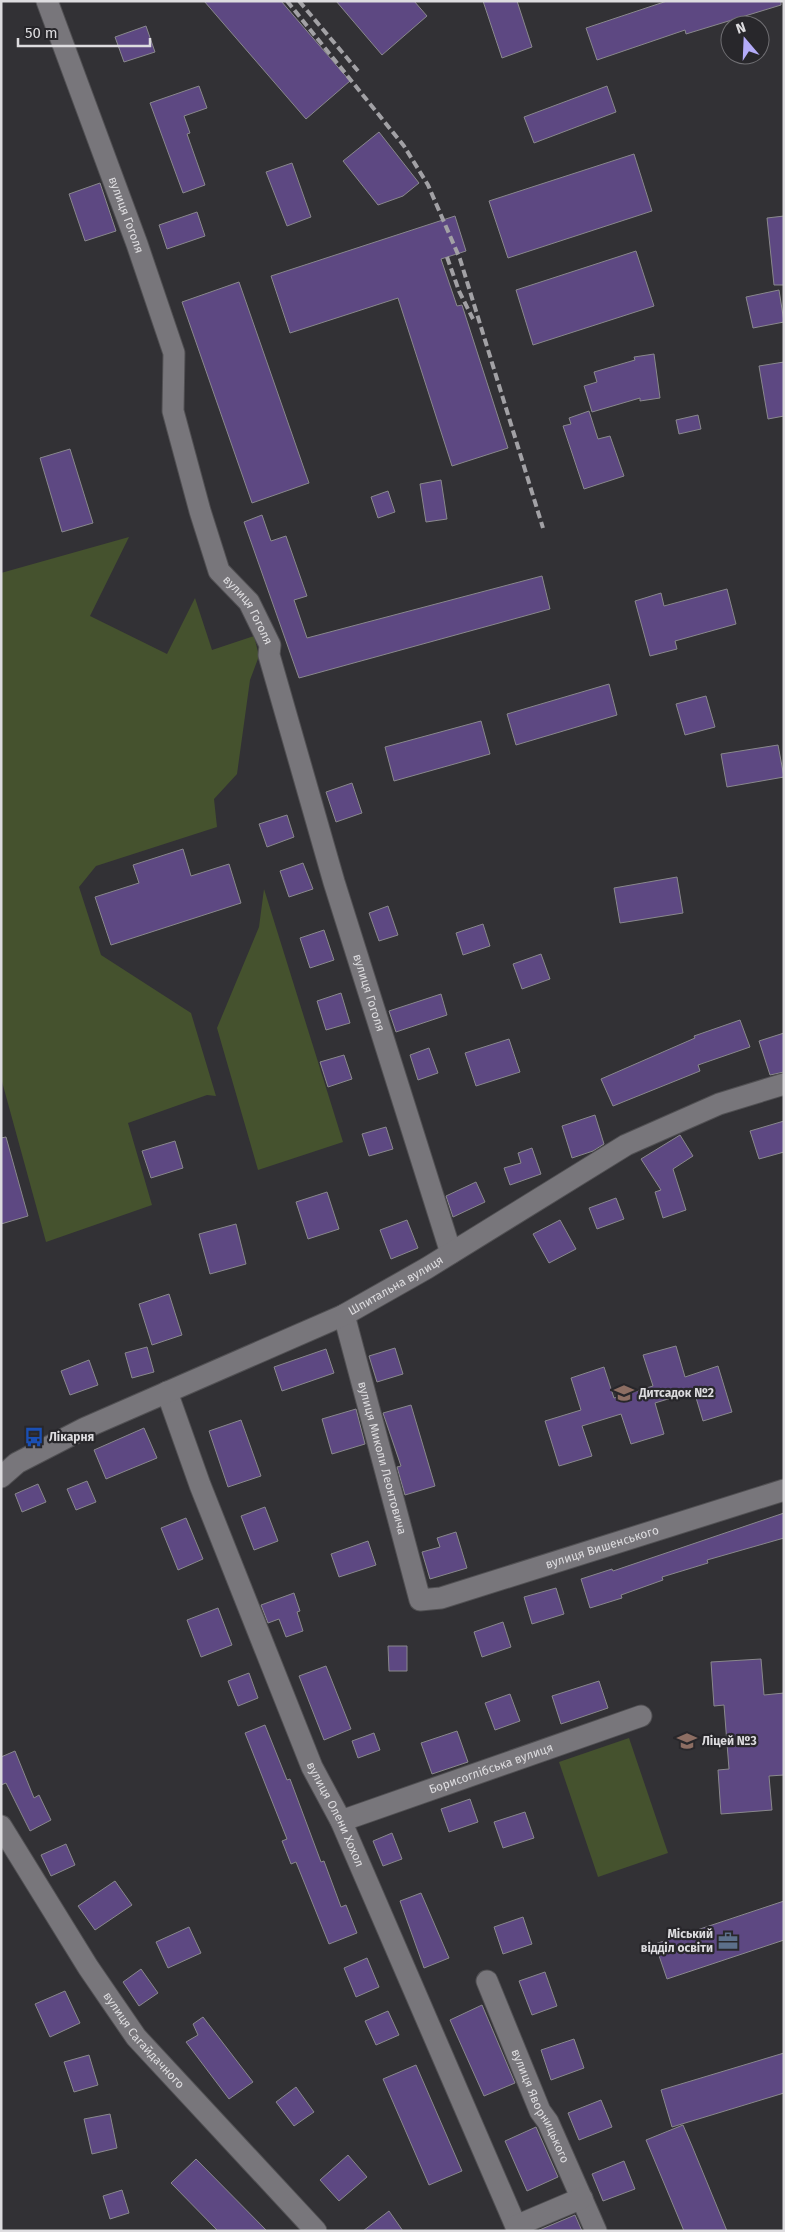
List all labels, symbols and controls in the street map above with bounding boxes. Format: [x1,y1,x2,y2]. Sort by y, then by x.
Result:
scale bar [18,15,150,47]
north arrow [720,15,770,65]
text: N [734,19,748,38]
text: 50 m [25,24,58,42]
street label: вулиця Гоголя [106,175,147,255]
street label: вулиця Гоголя [220,573,276,647]
street label: вулиця Гоголя [350,952,388,1033]
street label: Шпитальна вулиця [346,1253,446,1318]
street label: вулиця Миколи Леонтовича [355,1380,409,1536]
school or university icon: Дитсадок №2 [613,1382,635,1404]
place label: Дитсадок №2 [638,1386,714,1400]
bus stop icon: Лікарня [23,1426,45,1448]
place label: Лікарня [49,1430,94,1444]
street label: вулиця Вишенського [544,1523,661,1572]
school or university icon: Ліцей №3 [676,1730,698,1752]
place label: Ліцей №3 [702,1734,757,1748]
street label: Борисоглібська вулиця [427,1740,555,1797]
street label: вулиця Олени Хохол [304,1760,367,1869]
place label: Міський відділ освіти [641,1927,713,1955]
office icon: Міський відділ освіти [717,1930,739,1952]
street label: вулиця Сагайдачного [100,1989,187,2091]
street label: вулиця Яворницького [508,2047,572,2165]

